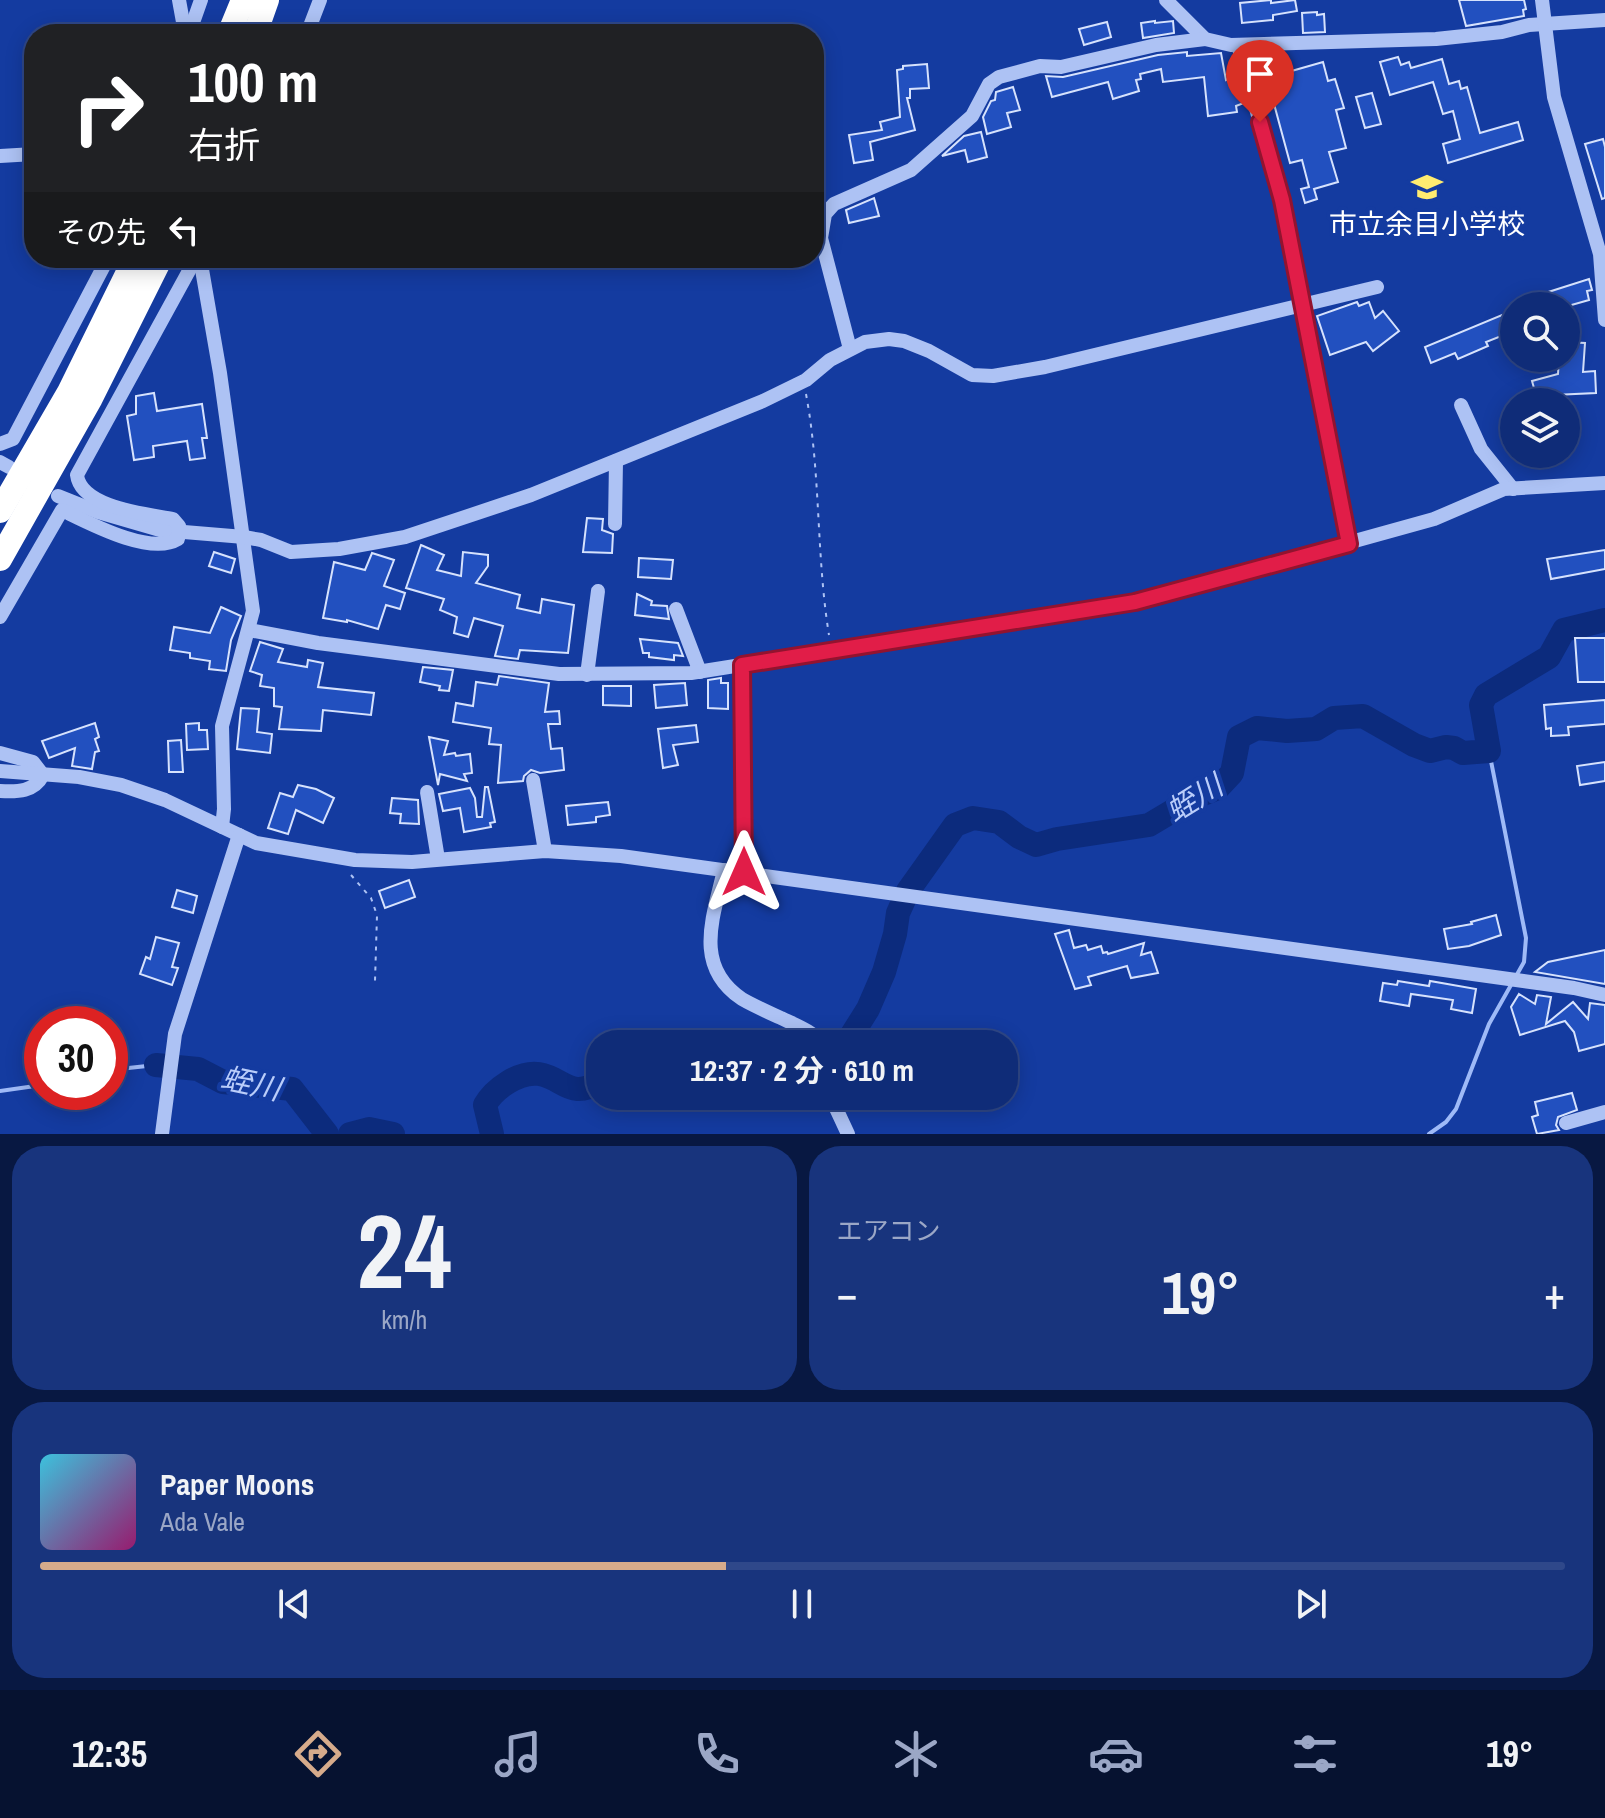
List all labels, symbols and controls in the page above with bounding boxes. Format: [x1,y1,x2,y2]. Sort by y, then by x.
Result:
pin [1226,40,1294,122]
text: 100 m [188,44,318,119]
icon: arrive [1238,52,1282,96]
icon: right [56,56,160,160]
text: 右折 [188,121,260,169]
school or university icon: 市立余目小学校 [1410,170,1444,204]
place label: 市立余目小学校 [1329,205,1525,243]
icon: left [162,208,206,252]
text: その先 [56,212,146,252]
map controls [1500,292,1580,468]
button: search [1500,292,1580,372]
button: layers [1500,388,1580,468]
water label: 蛭川 [1158,764,1233,831]
position arrow [702,830,786,914]
speed limit sign: 30 [24,1006,128,1110]
text: 12:37 · 2 分 · 610 m [690,1050,914,1090]
water label: 蛭川 [217,1057,287,1109]
text: 24 [357,1180,452,1320]
text: エアコン [837,1213,941,1248]
text: 19° [1161,1252,1240,1333]
text: − [837,1263,858,1323]
text: + [1544,1263,1565,1323]
text: km/h [381,1302,427,1337]
text: Paper Moons [160,1464,314,1504]
text: Ada Vale [160,1504,245,1539]
icon: previous [272,1582,316,1626]
icon: pause [780,1582,824,1626]
icon: next [1289,1582,1333,1626]
icon: directions [290,1726,346,1782]
icon: music [490,1726,546,1782]
icon: phone [689,1726,745,1782]
icon: climate [888,1726,944,1782]
icon: car [1088,1726,1144,1782]
icon: filters [1287,1726,1343,1782]
text: 12:35 [72,1730,147,1778]
text: 19° [1486,1730,1533,1778]

